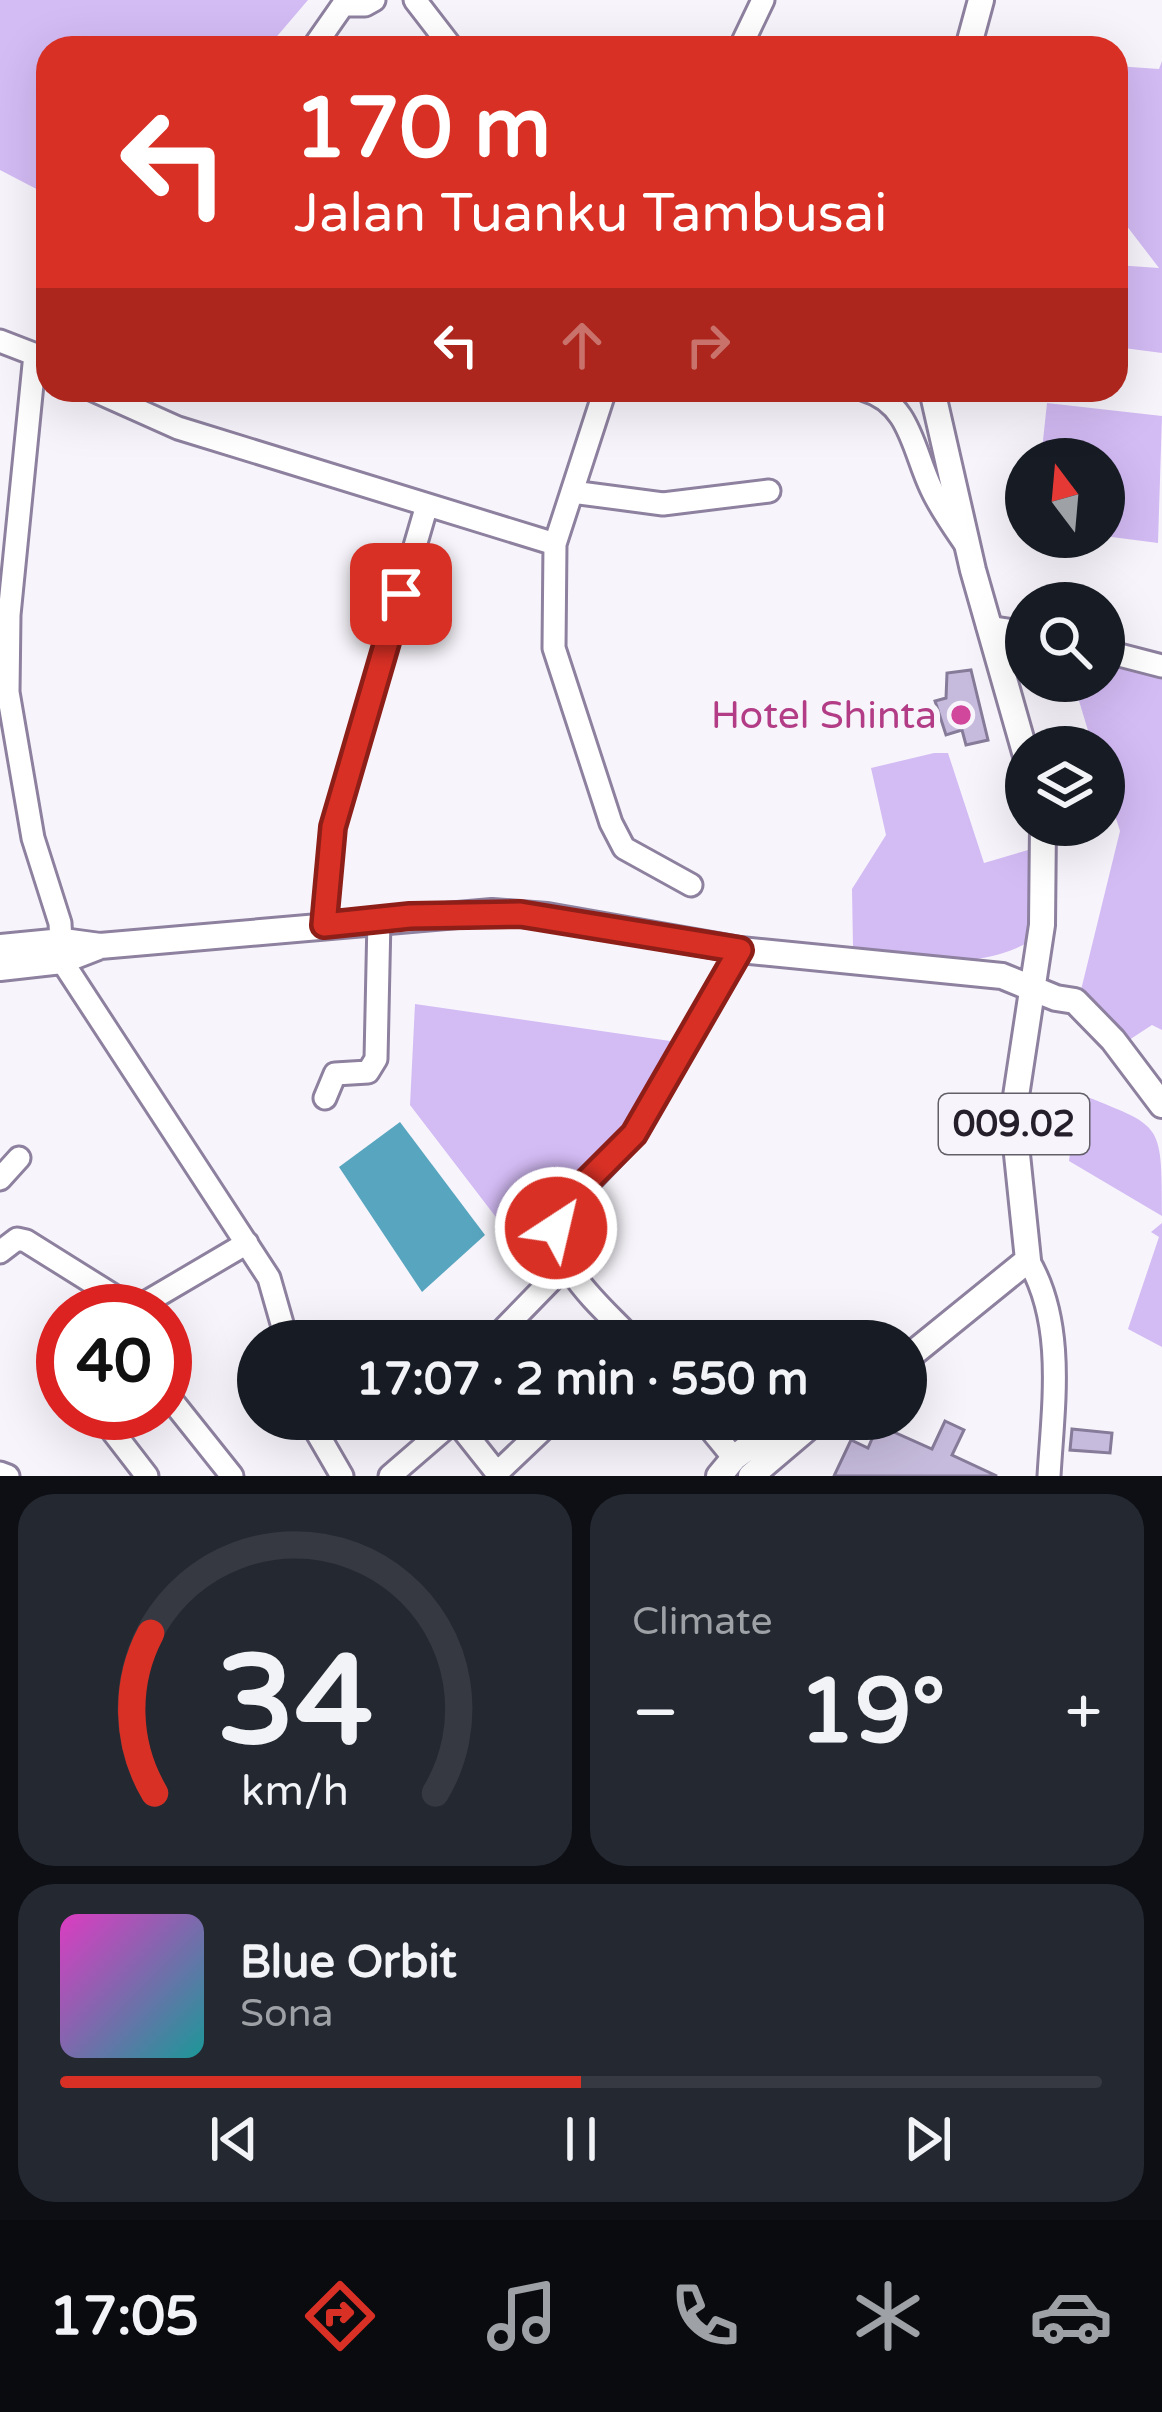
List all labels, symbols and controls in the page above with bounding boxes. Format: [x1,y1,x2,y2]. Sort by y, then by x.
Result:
text: 170 m [294,79,551,180]
icon: left [96,84,252,240]
text: Jalan Tuanku Tambusai [294,181,888,246]
icon: left [423,312,489,378]
icon: ahead [549,312,615,378]
icon: right [675,312,741,378]
north arrow [1005,438,1125,558]
map controls [1005,438,1125,846]
pin [350,543,452,645]
icon: arrive [368,561,434,627]
button: search [1005,582,1125,702]
place label: Hotel Shinta [711,692,937,739]
marker: Hotel Shinta [948,702,974,728]
button: layers [1005,726,1125,846]
road number: 009.02 [939,1094,1089,1154]
position arrow [493,1165,619,1291]
speed limit sign: 40 [36,1284,192,1440]
text: 17:07 · 2 min · 550 m [356,1353,808,1407]
text: Climate [632,1598,772,1645]
text: 34 [217,1627,373,1778]
text: 19° [798,1658,945,1767]
text: − [632,1673,679,1753]
text: + [1065,1673,1102,1753]
text: km/h [241,1766,349,1817]
text: Blue Orbit [240,1936,457,1990]
text: Sona [240,1990,333,2037]
icon: previous [201,2106,267,2172]
icon: pause [548,2106,614,2172]
icon: next [895,2106,961,2172]
icon: directions [298,2274,382,2358]
icon: music [480,2274,564,2358]
icon: phone [663,2274,747,2358]
icon: climate [846,2274,930,2358]
icon: car [1029,2274,1113,2358]
text: 17:05 [49,2284,199,2349]

